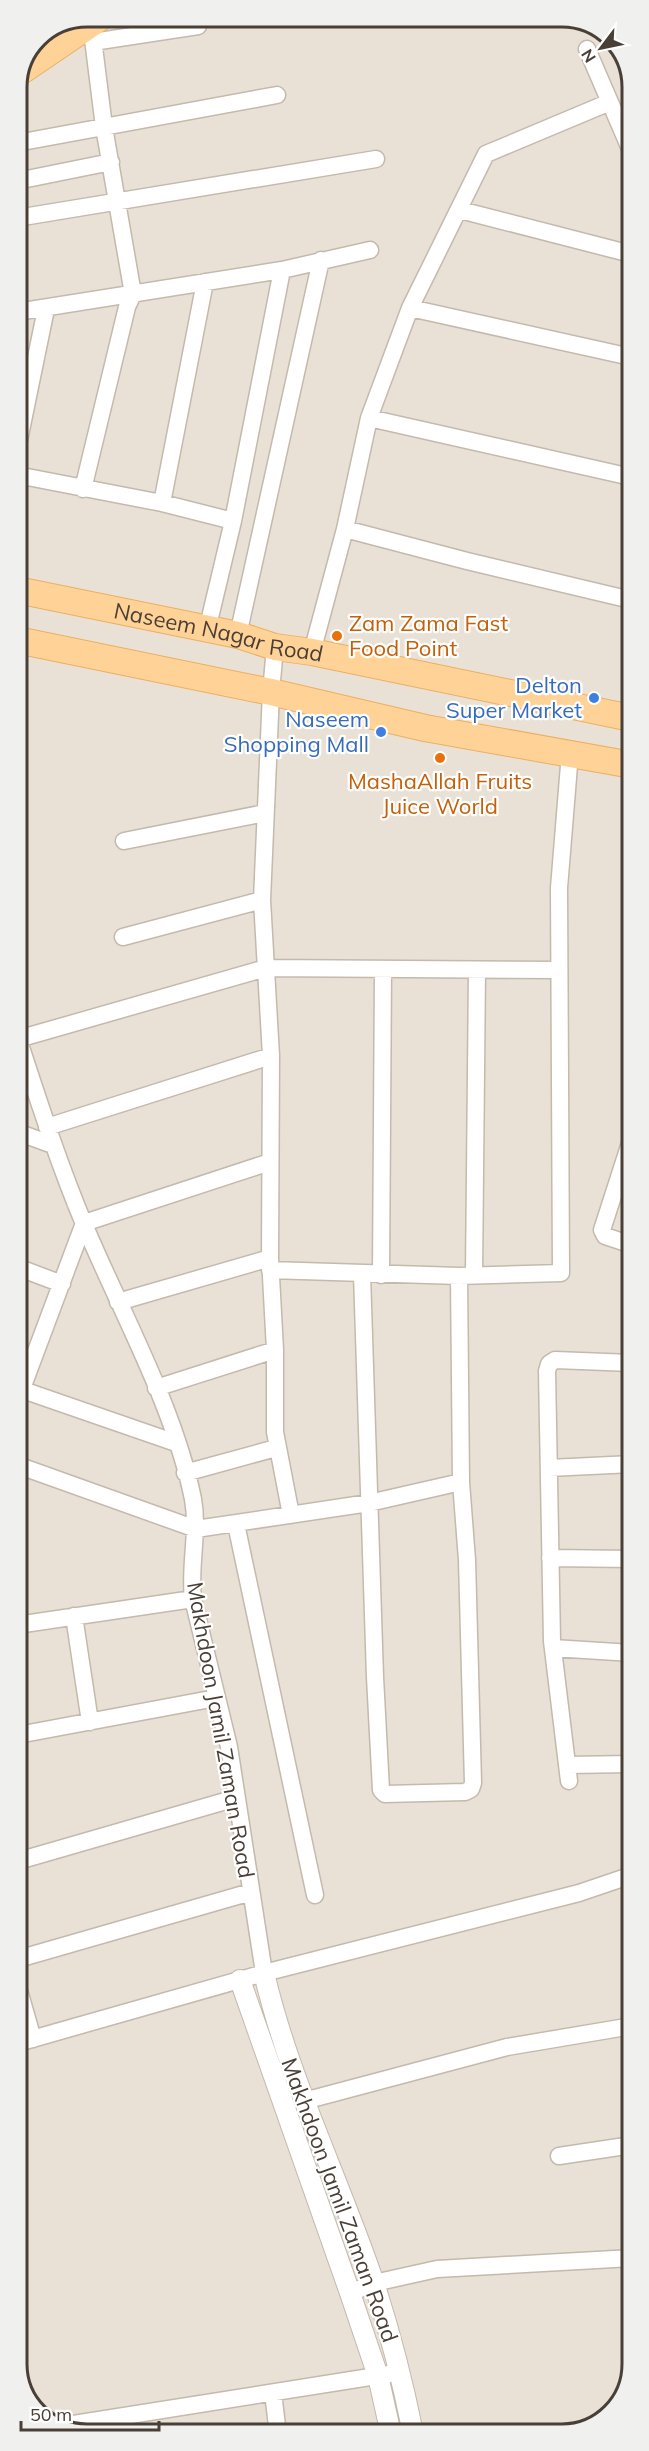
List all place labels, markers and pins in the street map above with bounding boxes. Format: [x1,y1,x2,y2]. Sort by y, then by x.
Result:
place label: Zam Zama Fast Food Point [349,609,508,662]
marker: Zam Zama Fast Food Point [330,629,344,643]
place label: Delton Super Market [446,671,582,724]
marker: Delton Super Market [587,691,601,705]
place label: Naseem Shopping Mall [224,705,369,758]
marker: Naseem Shopping Mall [374,725,388,739]
marker: MashaAllah Fruits Juice World [433,751,447,765]
place label: MashaAllah Fruits Juice World [348,767,532,820]

